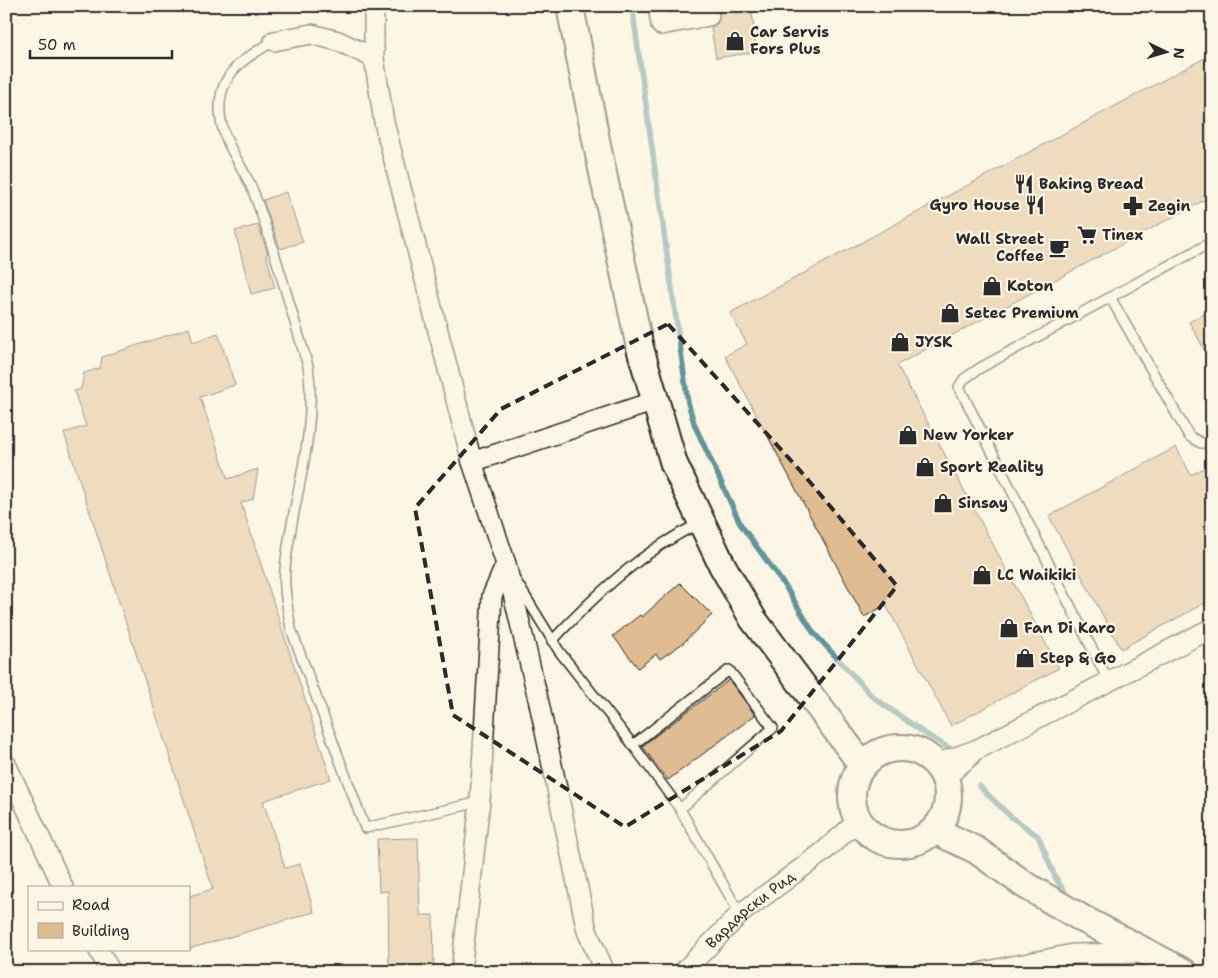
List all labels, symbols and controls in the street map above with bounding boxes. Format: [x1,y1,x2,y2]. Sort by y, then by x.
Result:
place label: Car Servis Fors Plus [750,22,829,59]
scale bar [30,28,172,60]
north arrow [1140,28,1190,78]
shop icon: Car Servis Fors Plus [724,30,746,52]
text: 50 m [38,35,76,55]
text: N [1170,47,1188,59]
restaurant icon: Baking Bread [1013,173,1035,195]
place label: Baking Bread [1039,174,1144,194]
restaurant icon: Gyro House [1024,194,1046,216]
place label: Gyro House [929,195,1020,215]
pharmacy icon: Zegin [1122,195,1144,217]
place label: Zegin [1148,196,1190,216]
supermarket icon: Tinex [1076,224,1098,246]
place label: Tinex [1102,225,1144,245]
place label: Wall Street Coffee [956,229,1044,266]
cafe icon: Wall Street Coffee [1048,237,1070,259]
shop icon: Koton [981,275,1003,297]
place label: Koton [1007,276,1053,296]
shop icon: Setec Premium [939,302,961,324]
place label: Setec Premium [965,303,1079,323]
shop icon: JYSK [889,331,911,353]
place label: JYSK [915,332,953,352]
shop icon: New Yorker [897,424,919,446]
place label: New Yorker [923,425,1014,445]
shop icon: Sport Reality [914,456,936,478]
place label: Sport Reality [940,457,1044,477]
shop icon: Sinsay [932,492,954,514]
place label: Sinsay [958,493,1008,513]
shop icon: LC Waikiki [971,564,993,586]
place label: LC Waikiki [997,565,1076,585]
shop icon: Fan Di Karo [998,617,1020,639]
place label: Fan Di Karo [1024,618,1116,638]
shop icon: Step & Go [1014,647,1036,669]
place label: Step & Go [1040,648,1116,668]
street label: Вардарски Рид [701,866,799,953]
legend [28,886,190,950]
text: Road [72,895,110,915]
text: Building [72,921,129,941]

